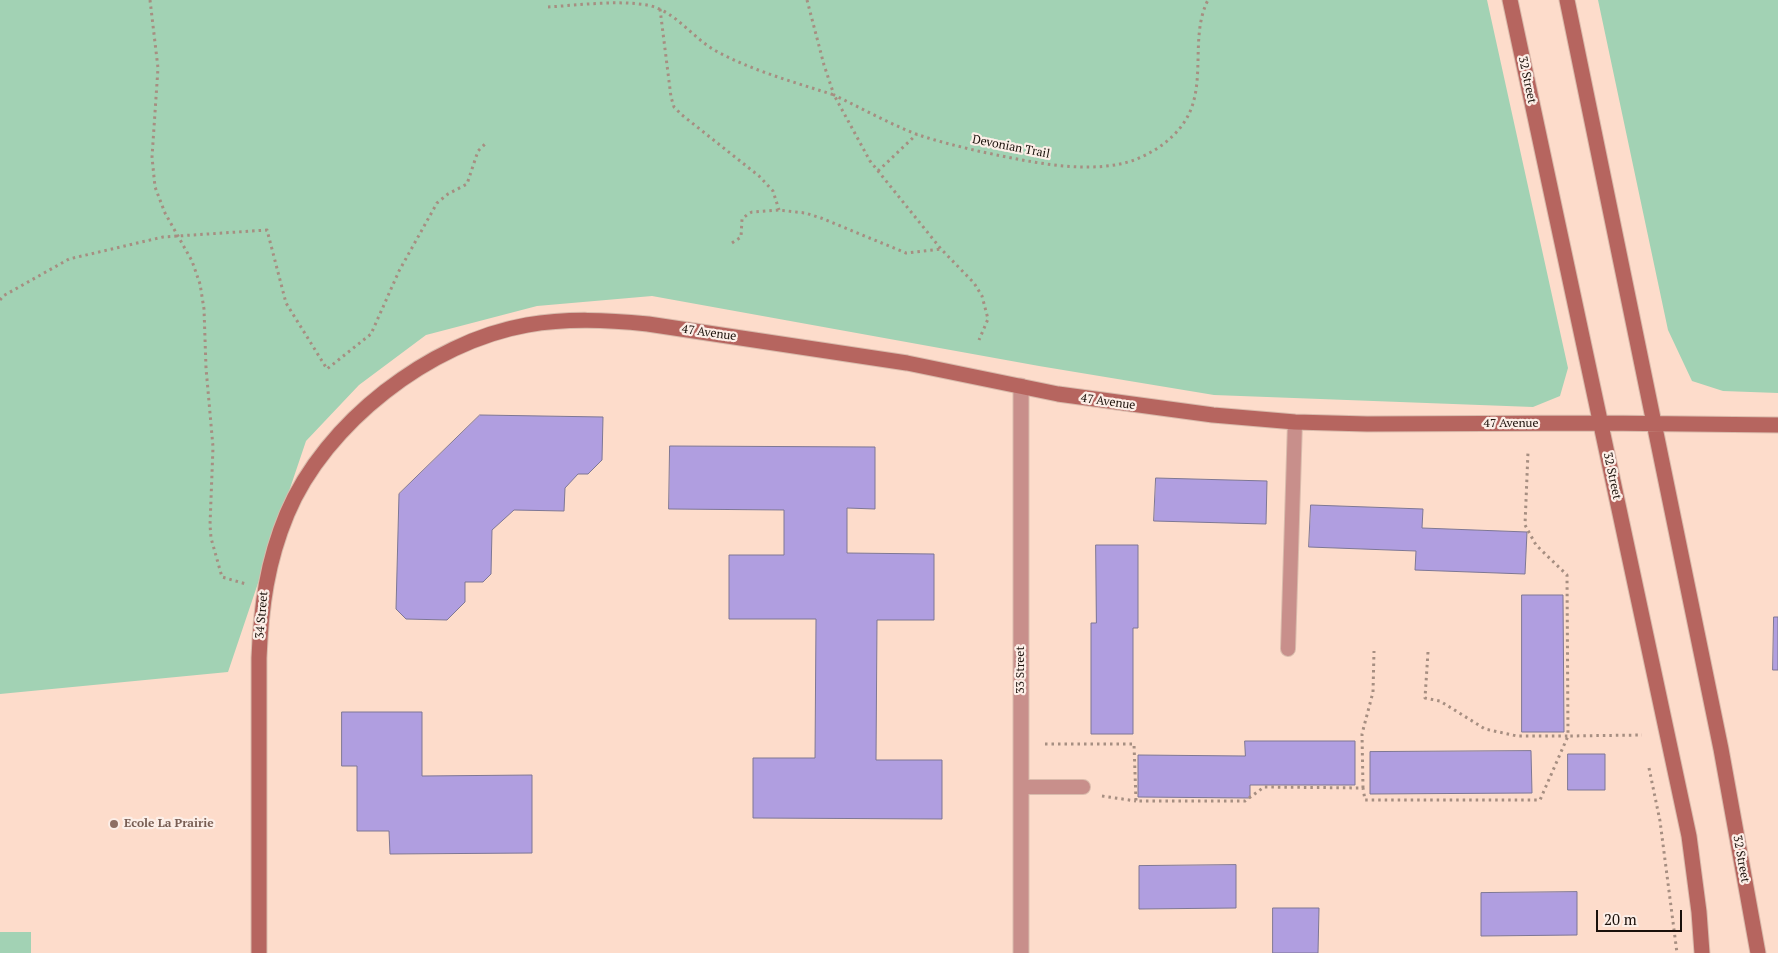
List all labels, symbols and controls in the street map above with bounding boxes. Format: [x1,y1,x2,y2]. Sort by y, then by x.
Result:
street label: 32 Street [1515,55,1539,105]
street label: Devonian Trail [971,132,1051,162]
street label: 47 Avenue [681,322,737,344]
street label: 47 Avenue [1080,391,1136,413]
street label: 47 Avenue [1484,417,1538,431]
street label: 32 Street [1600,451,1624,501]
street label: 34 Street [253,591,271,639]
street label: 33 Street [1014,646,1028,694]
place label: Ecole La Prairie [124,817,214,831]
marker: Ecole La Prairie [108,818,120,830]
street label: 32 Street [1730,834,1752,884]
scale bar [1598,900,1684,932]
text: 20 m [1604,909,1637,929]

